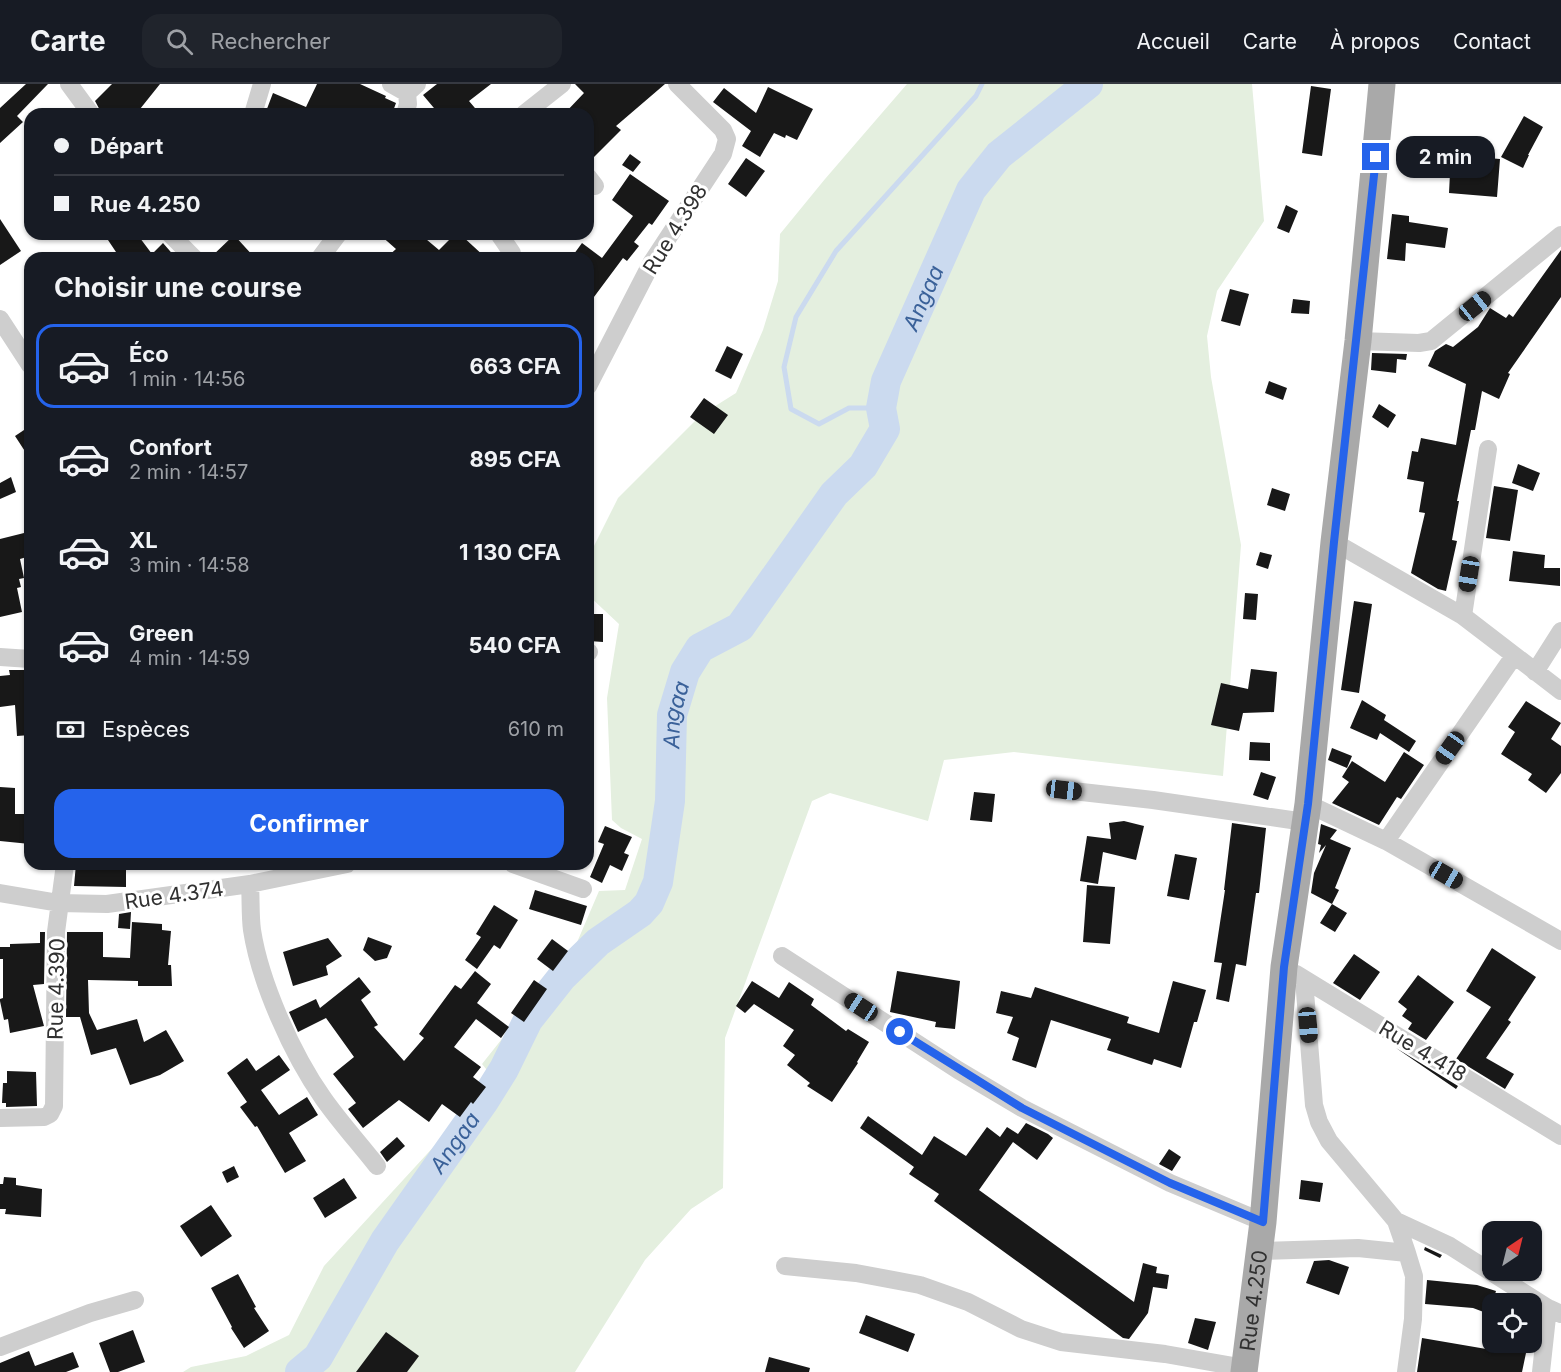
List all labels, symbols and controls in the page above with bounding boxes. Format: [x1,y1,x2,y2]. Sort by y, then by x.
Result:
search box [142,14,562,68]
text: Carte [30,24,106,58]
icon: search [163,25,196,58]
text: Rechercher [211,28,330,54]
text: Accueil [1136,29,1210,54]
text: Carte [1243,29,1297,54]
text: À propos [1330,29,1420,54]
text: Contact [1453,29,1531,54]
text: Départ [90,133,163,159]
callout: 2 min [1397,136,1496,178]
route end [1362,143,1389,170]
text: 2 min [1419,145,1472,169]
street label: Rue 4.398 [638,179,712,279]
text: Rue 4.250 [90,191,201,217]
water label: Angaa [897,261,949,335]
text: Choisir une course [54,271,302,304]
car [1455,288,1495,324]
icon: car [57,339,111,393]
text: Éco [129,341,169,367]
text: 663 CFA [469,353,561,379]
text: 1 min · 14:56 [129,367,245,391]
icon: car [57,432,111,486]
text: Confort [129,434,212,460]
text: 895 CFA [470,446,561,472]
text: 2 min · 14:57 [129,460,248,484]
icon: car [57,525,111,579]
text: XL [129,527,158,553]
text: 1 130 CFA [459,539,561,565]
text: 3 min · 14:58 [129,553,250,577]
car [1457,555,1481,593]
icon: car [57,618,111,672]
text: Green [129,620,194,646]
text: 540 CFA [468,632,561,658]
text: 4 min · 14:59 [129,646,250,670]
water label: Angaa [658,678,695,750]
icon: cash [54,713,87,746]
text: Espèces [102,716,190,742]
text: 610 m [508,717,564,741]
car [1432,728,1468,768]
car [1045,779,1083,801]
button: Confirmer [54,789,564,858]
car [1426,858,1466,892]
street label: Rue 4.374 [123,876,225,914]
street label: Rue 4.390 [43,938,69,1040]
car [841,990,881,1024]
car [1297,1006,1319,1044]
street label: Rue 4.418 [1375,1015,1471,1087]
route start [886,1018,913,1045]
water label: Angaa [424,1107,485,1179]
north arrow [1482,1221,1542,1281]
map controls [1482,1221,1542,1353]
street label: Rue 4.250 [1234,1248,1272,1353]
button: locate [1482,1293,1542,1353]

